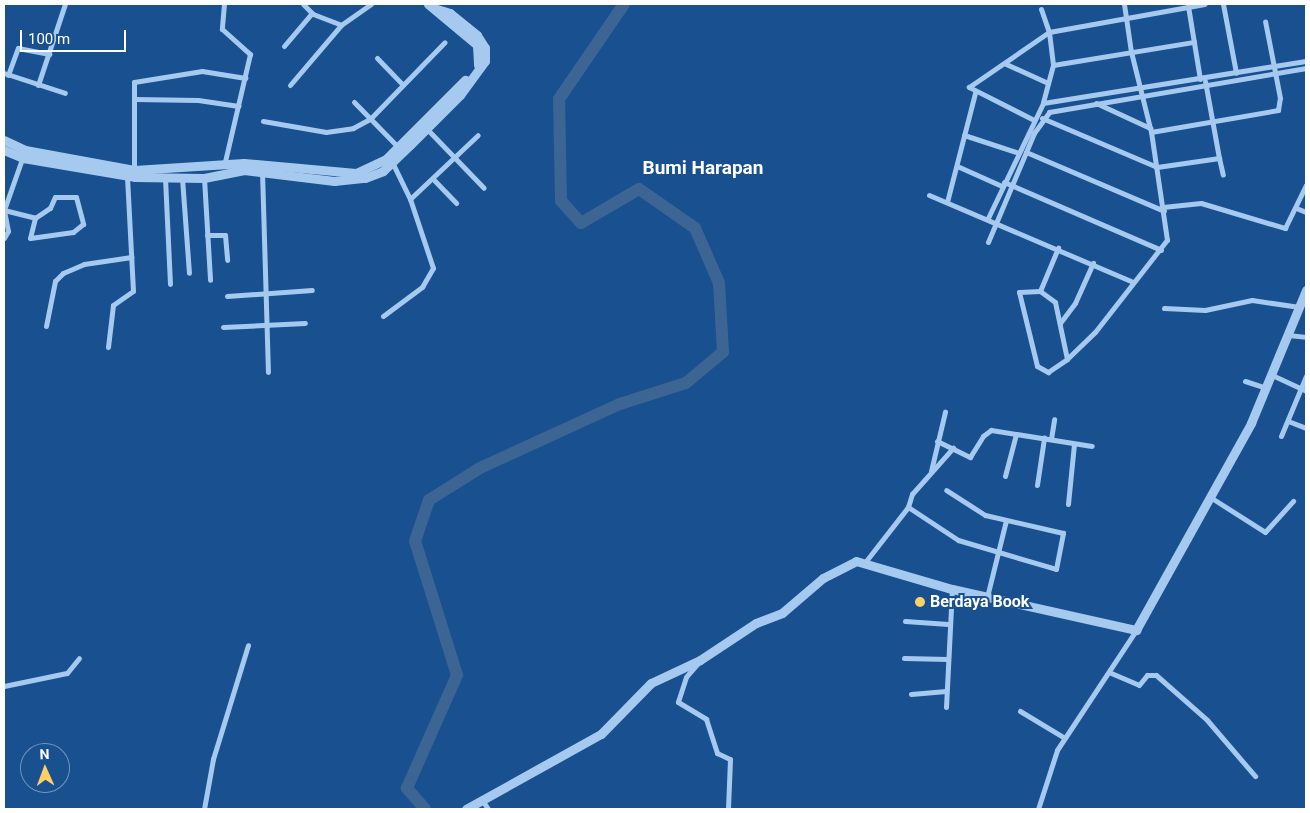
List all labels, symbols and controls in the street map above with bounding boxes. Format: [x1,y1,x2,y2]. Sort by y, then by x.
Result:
scale bar [22,20,129,52]
text: 100 m [28,30,70,48]
district label: Bumi Harapan [643,157,763,179]
place label: Berdaya Book [930,592,1029,612]
marker: Berdaya Book [914,596,926,608]
north arrow [20,743,70,793]
text: N [39,746,50,762]

